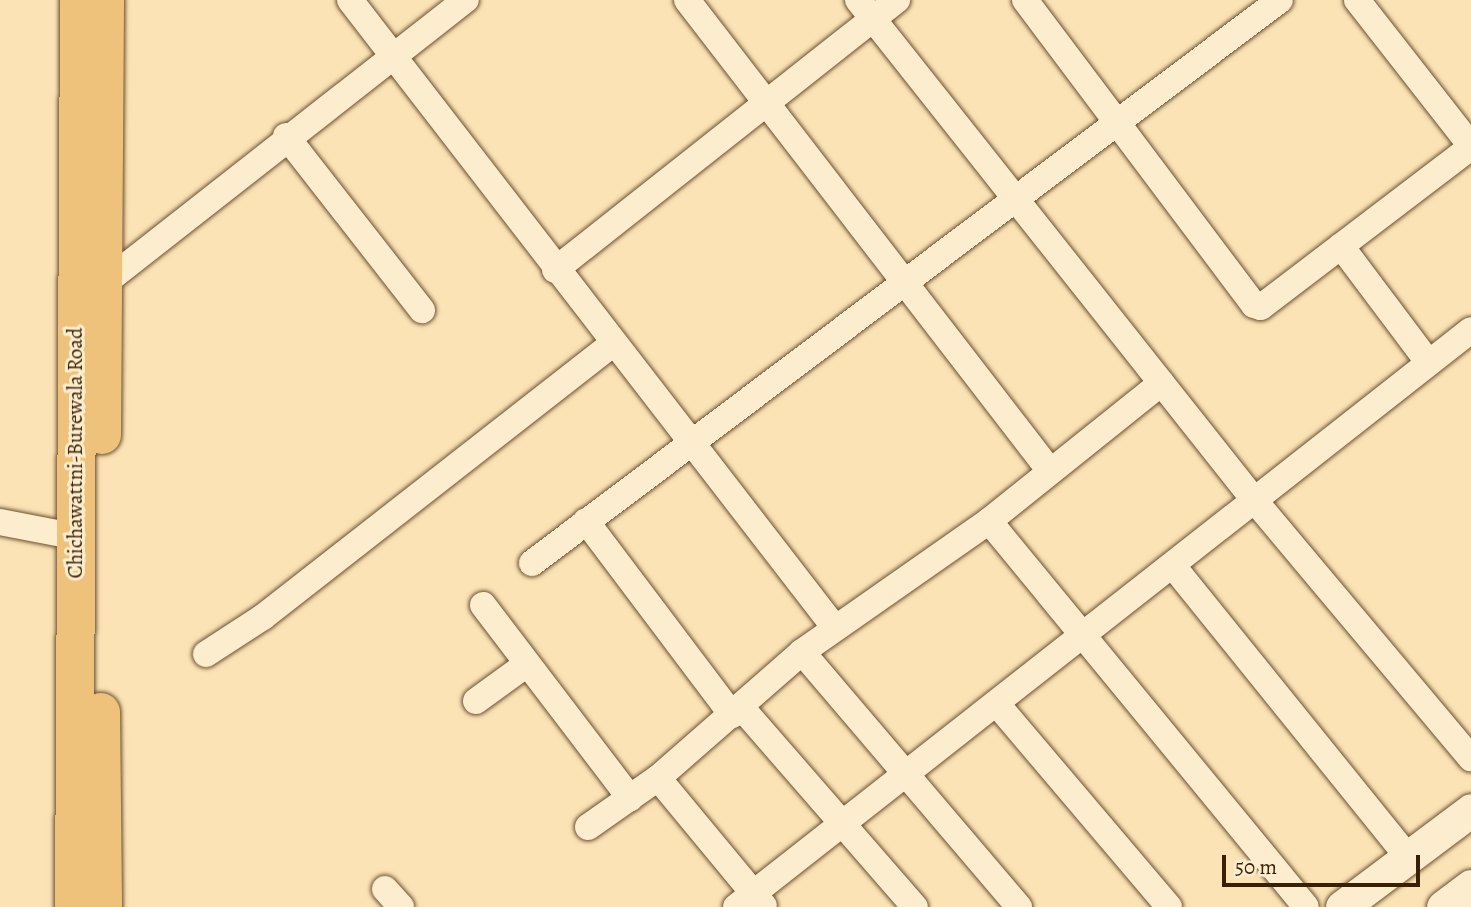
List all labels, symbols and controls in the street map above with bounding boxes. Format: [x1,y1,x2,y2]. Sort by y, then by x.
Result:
street label: Chichawattni-Burewala Road [62,328,88,578]
scale bar [1226,841,1424,885]
text: 50 m [1235,853,1277,881]

